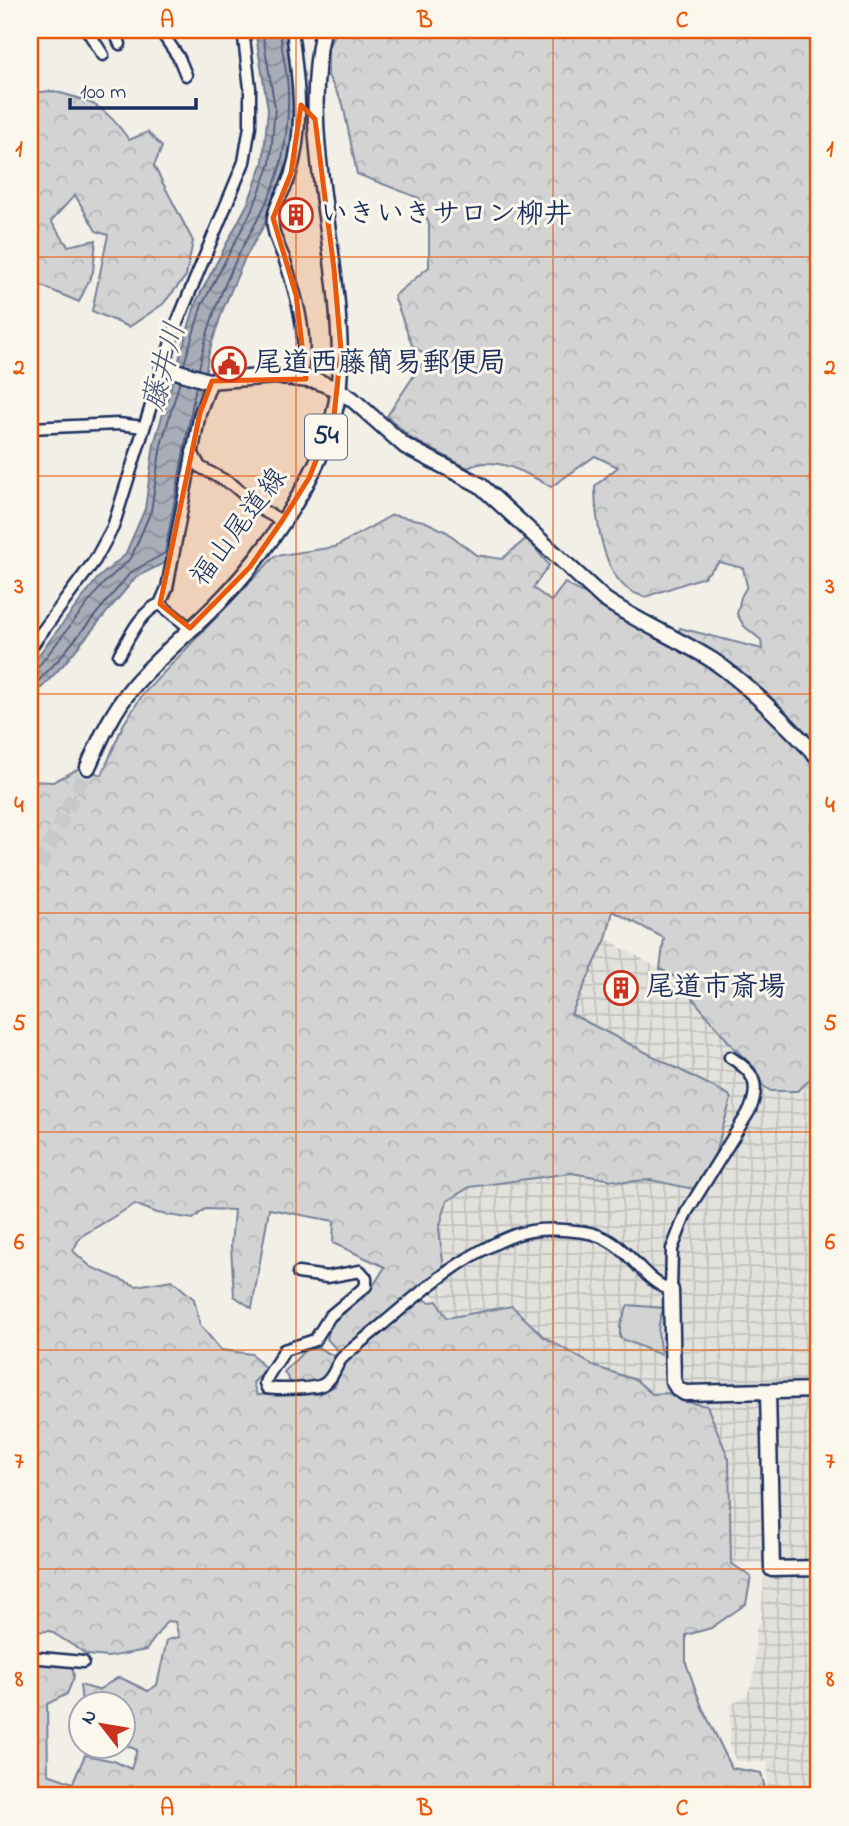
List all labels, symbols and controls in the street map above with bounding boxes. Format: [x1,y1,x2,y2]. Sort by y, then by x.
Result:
text: A [160,5,174,38]
text: B [416,5,433,38]
text: C [676,5,689,38]
scale bar [70,66,196,110]
text: 100 m [80,78,126,108]
text: 1 [15,134,23,167]
text: 1 [826,134,834,167]
place label: いきいきサロン柳井 [320,195,572,236]
building icon: いきいきサロン柳井 [277,196,315,234]
water label: 藤井川 [133,318,199,416]
place label: 尾道西藤簡易郵便局 [254,344,506,385]
public building icon: 尾道西藤簡易郵便局 [210,345,248,383]
text: 2 [12,352,25,385]
text: 2 [823,352,836,385]
road number: 54 [305,414,347,460]
street label: 福山尾道線 [181,460,299,596]
text: 3 [13,571,24,604]
text: 3 [824,571,835,604]
text: 4 [14,790,24,823]
text: 4 [825,790,835,823]
place label: 尾道市斎場 [646,968,786,1009]
building icon: 尾道市斎場 [602,969,640,1007]
text: 5 [12,1008,26,1041]
text: 5 [823,1008,837,1041]
text: 6 [14,1227,25,1260]
text: 6 [825,1227,836,1260]
text: 7 [14,1446,24,1479]
text: 7 [825,1446,835,1479]
text: 8 [14,1664,24,1697]
text: 8 [825,1664,835,1697]
north arrow [66,1689,136,1759]
text: N [75,1705,105,1730]
text: A [160,1793,174,1826]
text: B [416,1793,433,1826]
text: C [676,1793,689,1826]

